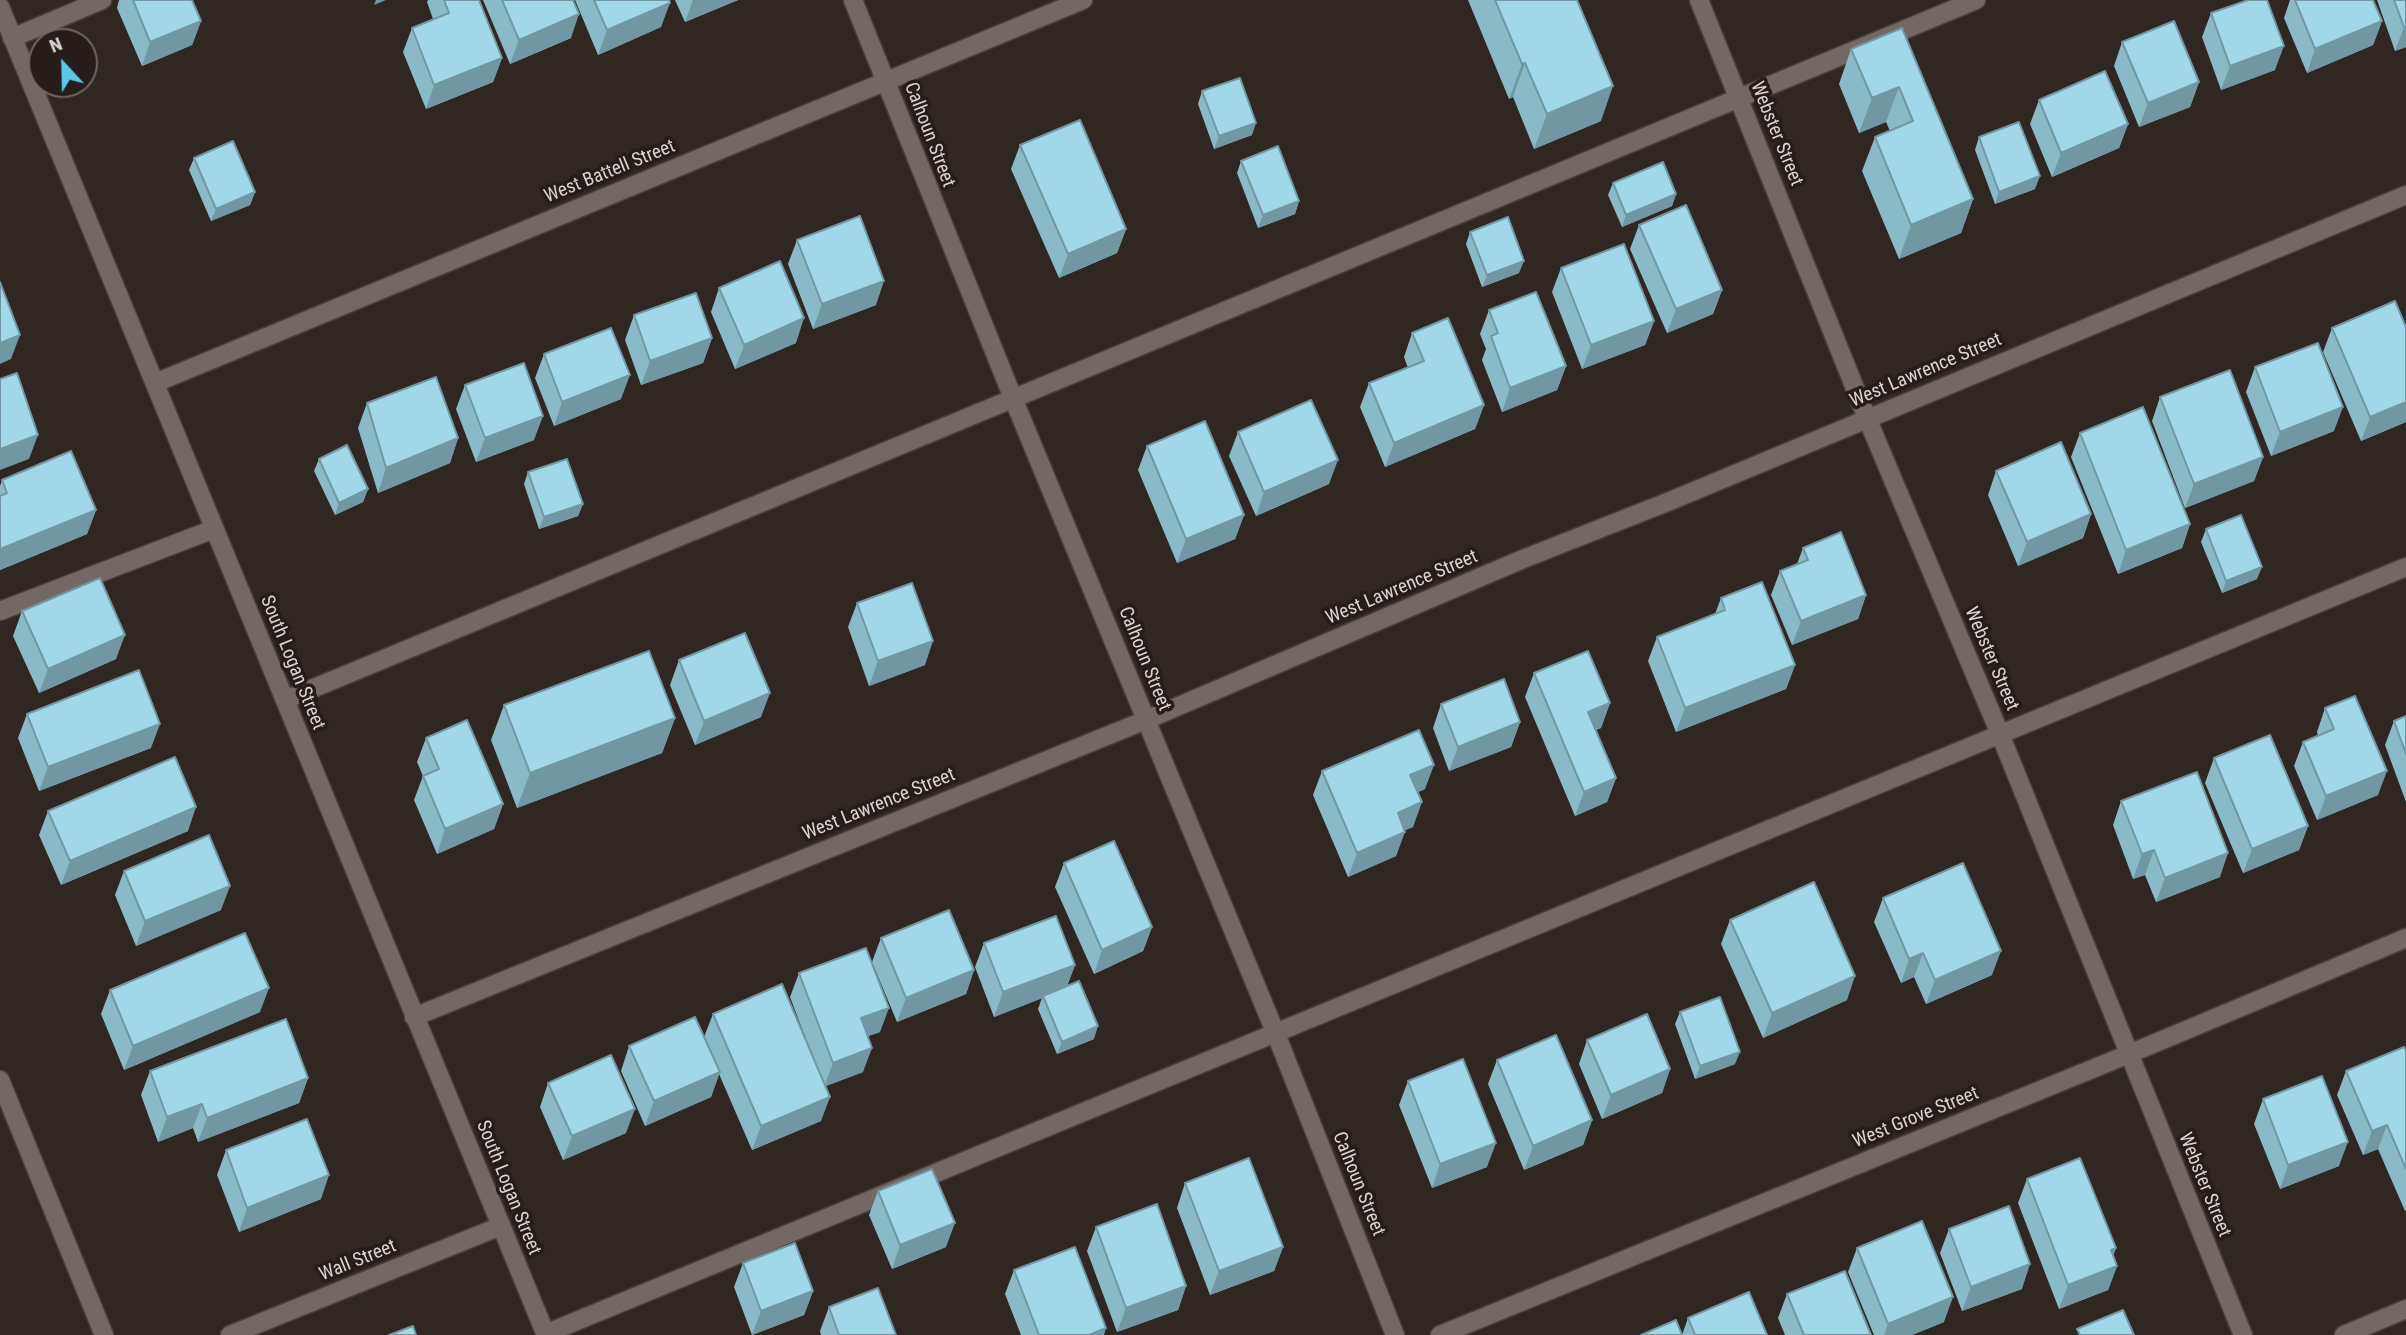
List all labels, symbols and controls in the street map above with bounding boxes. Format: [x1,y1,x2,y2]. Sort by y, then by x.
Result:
north arrow [28,28,98,98]
text: N [46,32,65,58]
street label: Calhoun Street [899,79,959,191]
street label: Webster Street [1745,79,1807,189]
street label: West Battell Street [541,135,679,209]
street label: West Lawrence Street [1847,329,2005,413]
street label: West Lawrence Street [1323,546,1481,630]
street label: South Logan Street [255,592,329,734]
street label: Calhoun Street [1113,604,1175,714]
street label: Webster Street [1959,604,2023,714]
street label: West Lawrence Street [799,764,959,846]
street label: West Grove Street [1850,1082,1982,1154]
street label: South Logan Street [471,1117,545,1259]
street label: Calhoun Street [1327,1129,1389,1239]
street label: Webster Street [2173,1130,2235,1240]
street label: Wall Street [316,1235,400,1287]

